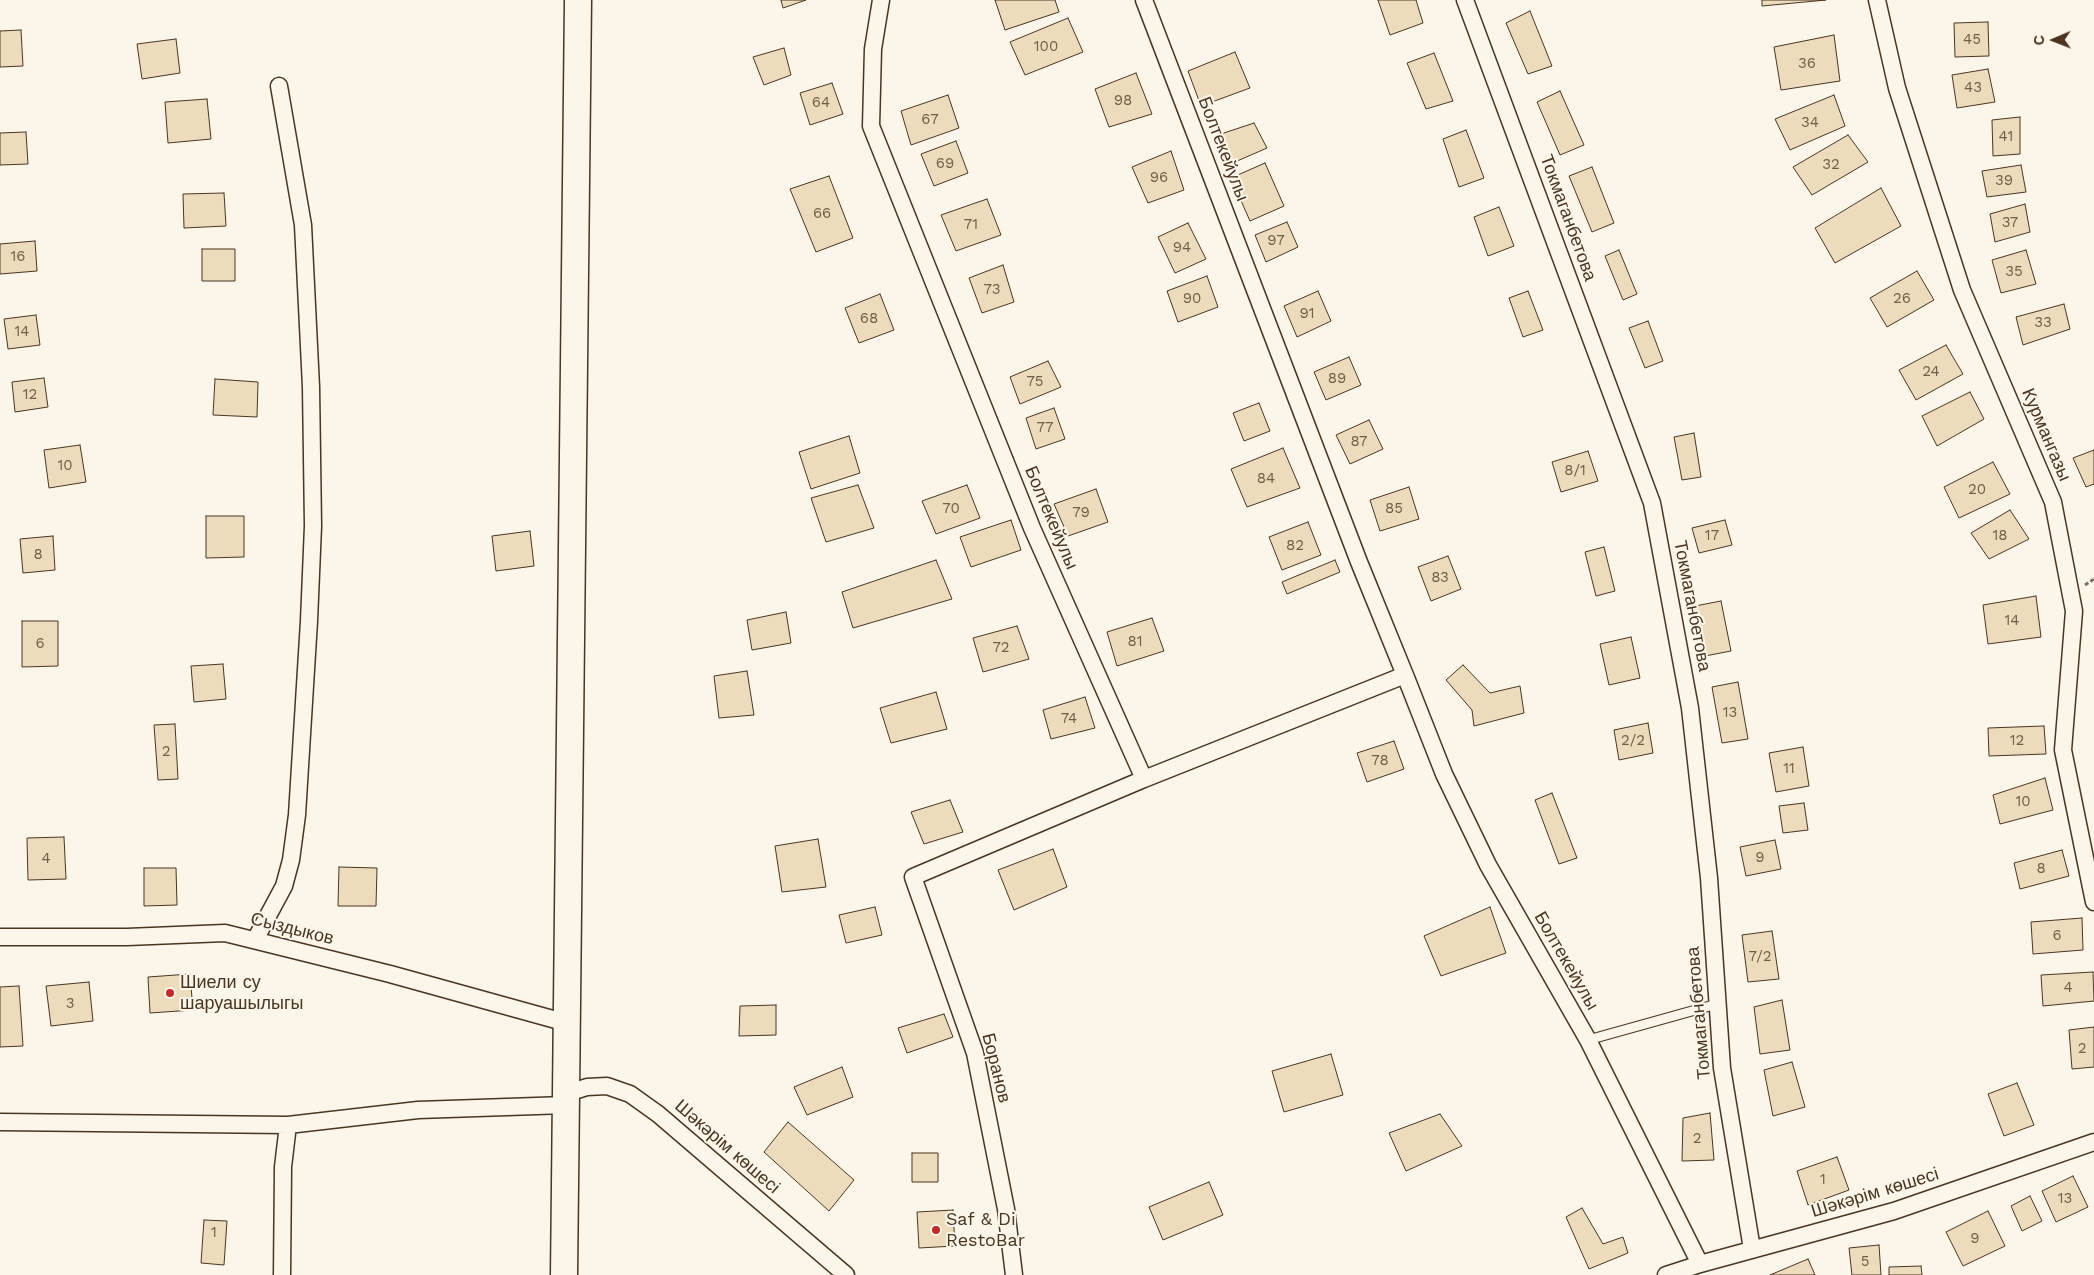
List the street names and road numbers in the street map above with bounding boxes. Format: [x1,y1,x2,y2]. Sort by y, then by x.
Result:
street label: Болтекейулы [1193,94,1253,204]
street label: Токмаганбетова [1535,152,1601,284]
street label: Курмангазы [2017,385,2075,485]
street label: Болтекейулы [1020,463,1082,573]
street label: Токмаганбетова [1669,539,1715,673]
street label: Сыздыков [248,908,336,950]
street label: Болтекейулы [1529,908,1603,1014]
street label: Токмаганбетова [1682,946,1716,1080]
street label: Боранов [977,1031,1015,1105]
street label: Шәкәрім көшесі [670,1095,784,1199]
street label: Шәкәрім көшесі [1809,1163,1941,1223]

